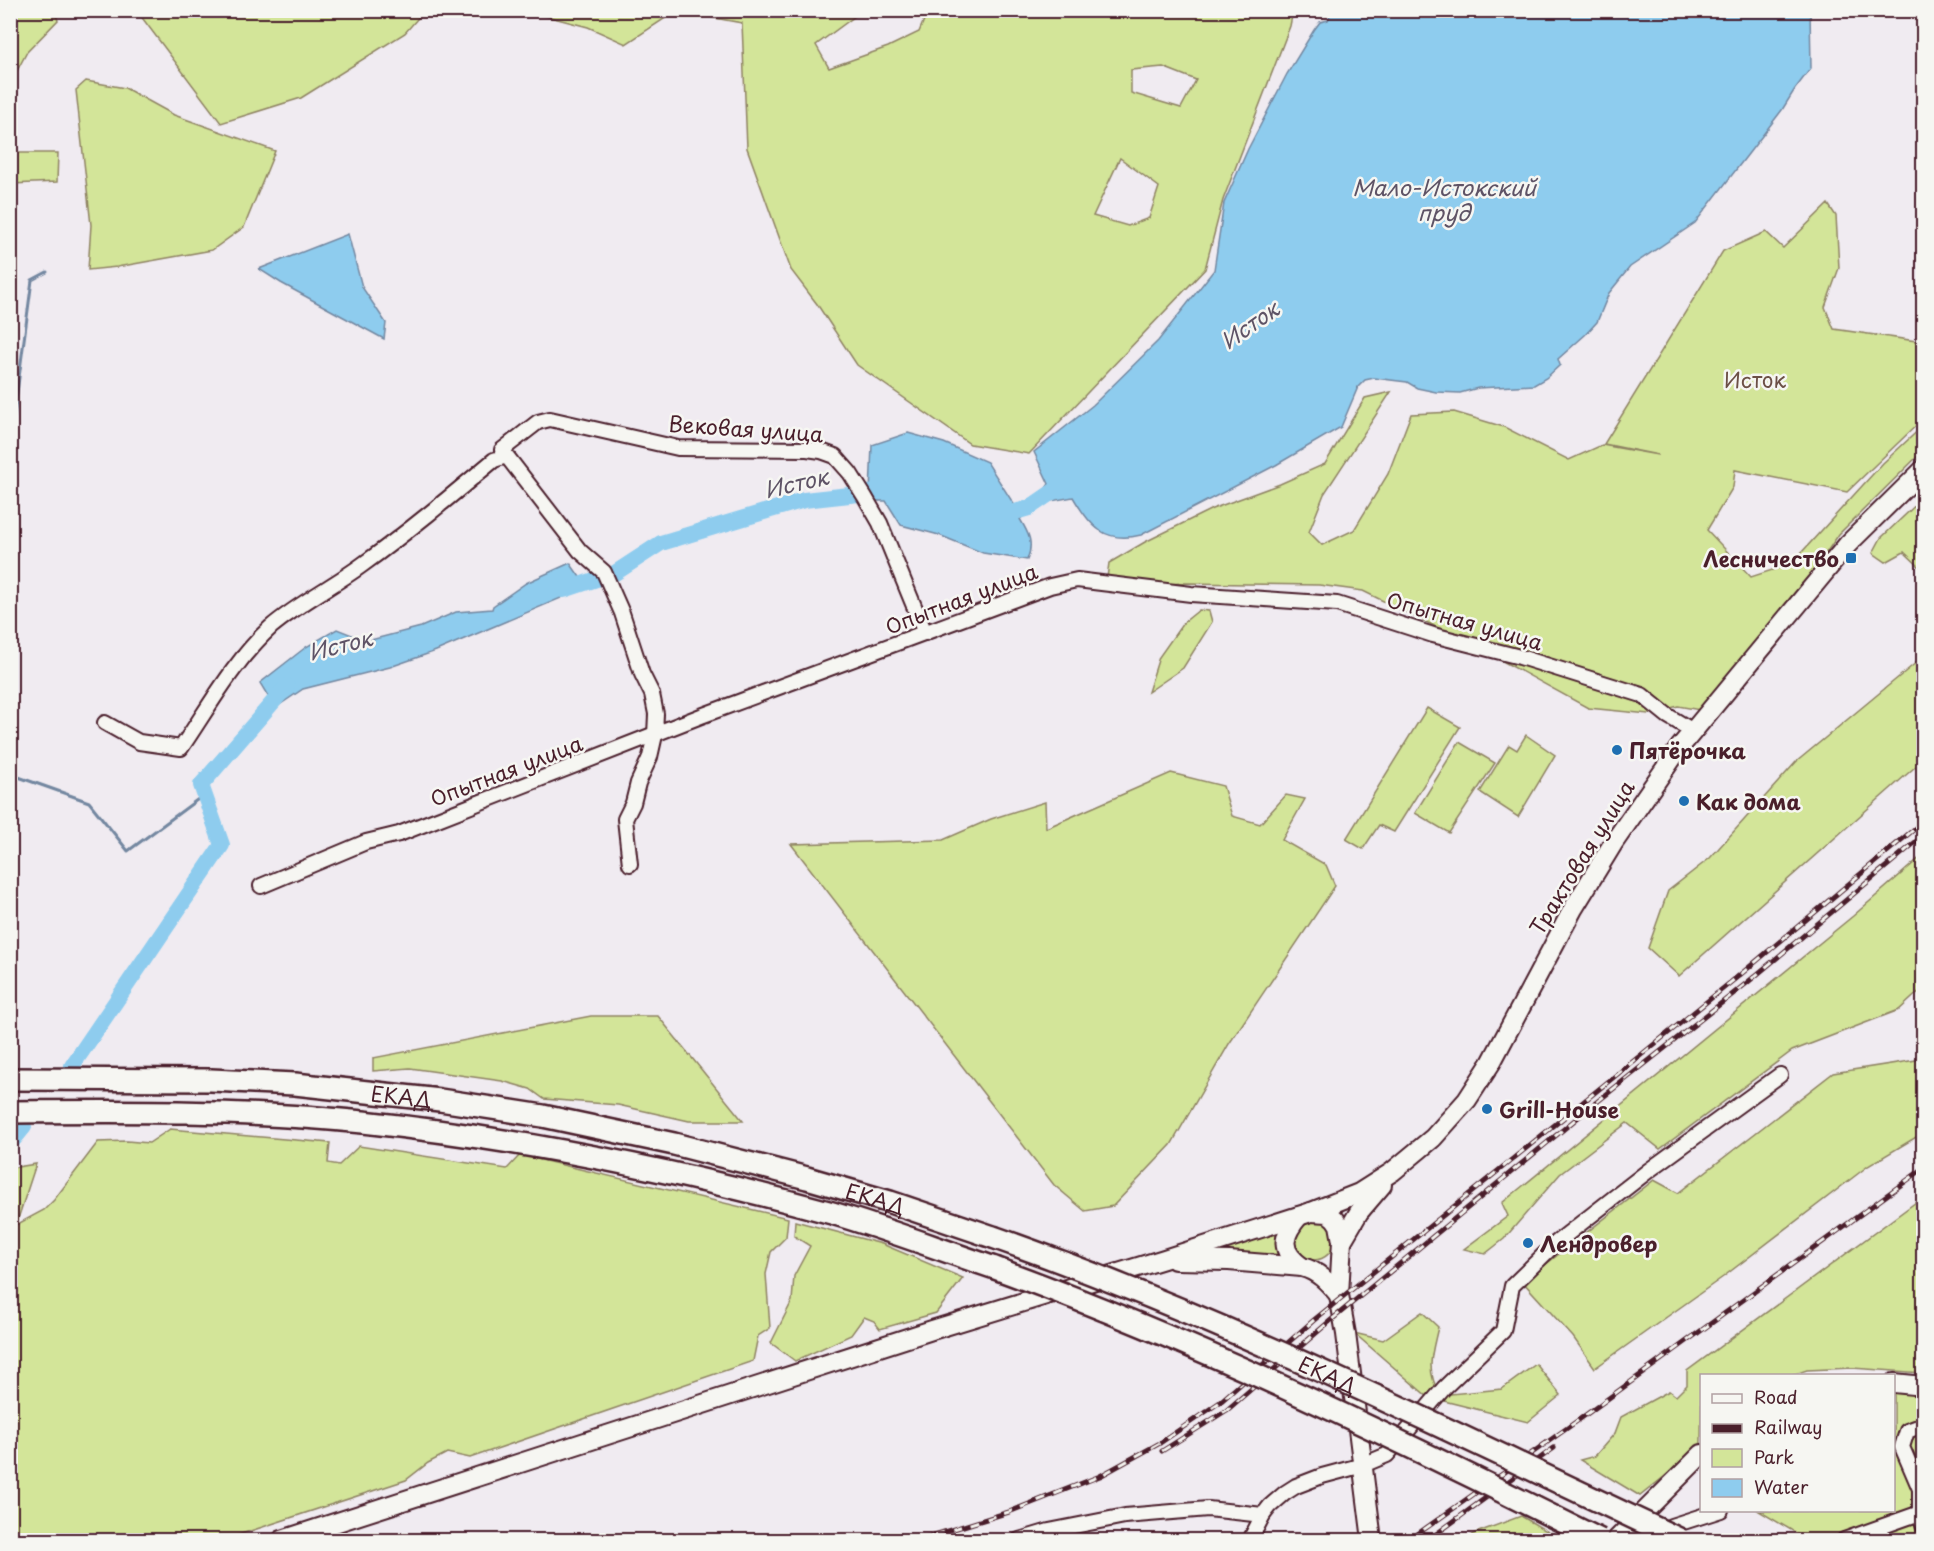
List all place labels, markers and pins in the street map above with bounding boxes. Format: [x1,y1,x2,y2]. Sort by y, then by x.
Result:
place label: Лесничество [1703,542,1839,574]
marker: Лесничество [1844,551,1858,565]
place label: Пятёрочка [1629,734,1746,766]
marker: Пятёрочка [1610,743,1624,757]
place label: Как дома [1696,785,1801,817]
marker: Как дома [1677,794,1691,808]
place label: Grill-House [1499,1093,1619,1125]
marker: Grill-House [1480,1102,1494,1116]
place label: Лендровер [1540,1227,1657,1259]
marker: Лендровер [1521,1236,1535,1250]

